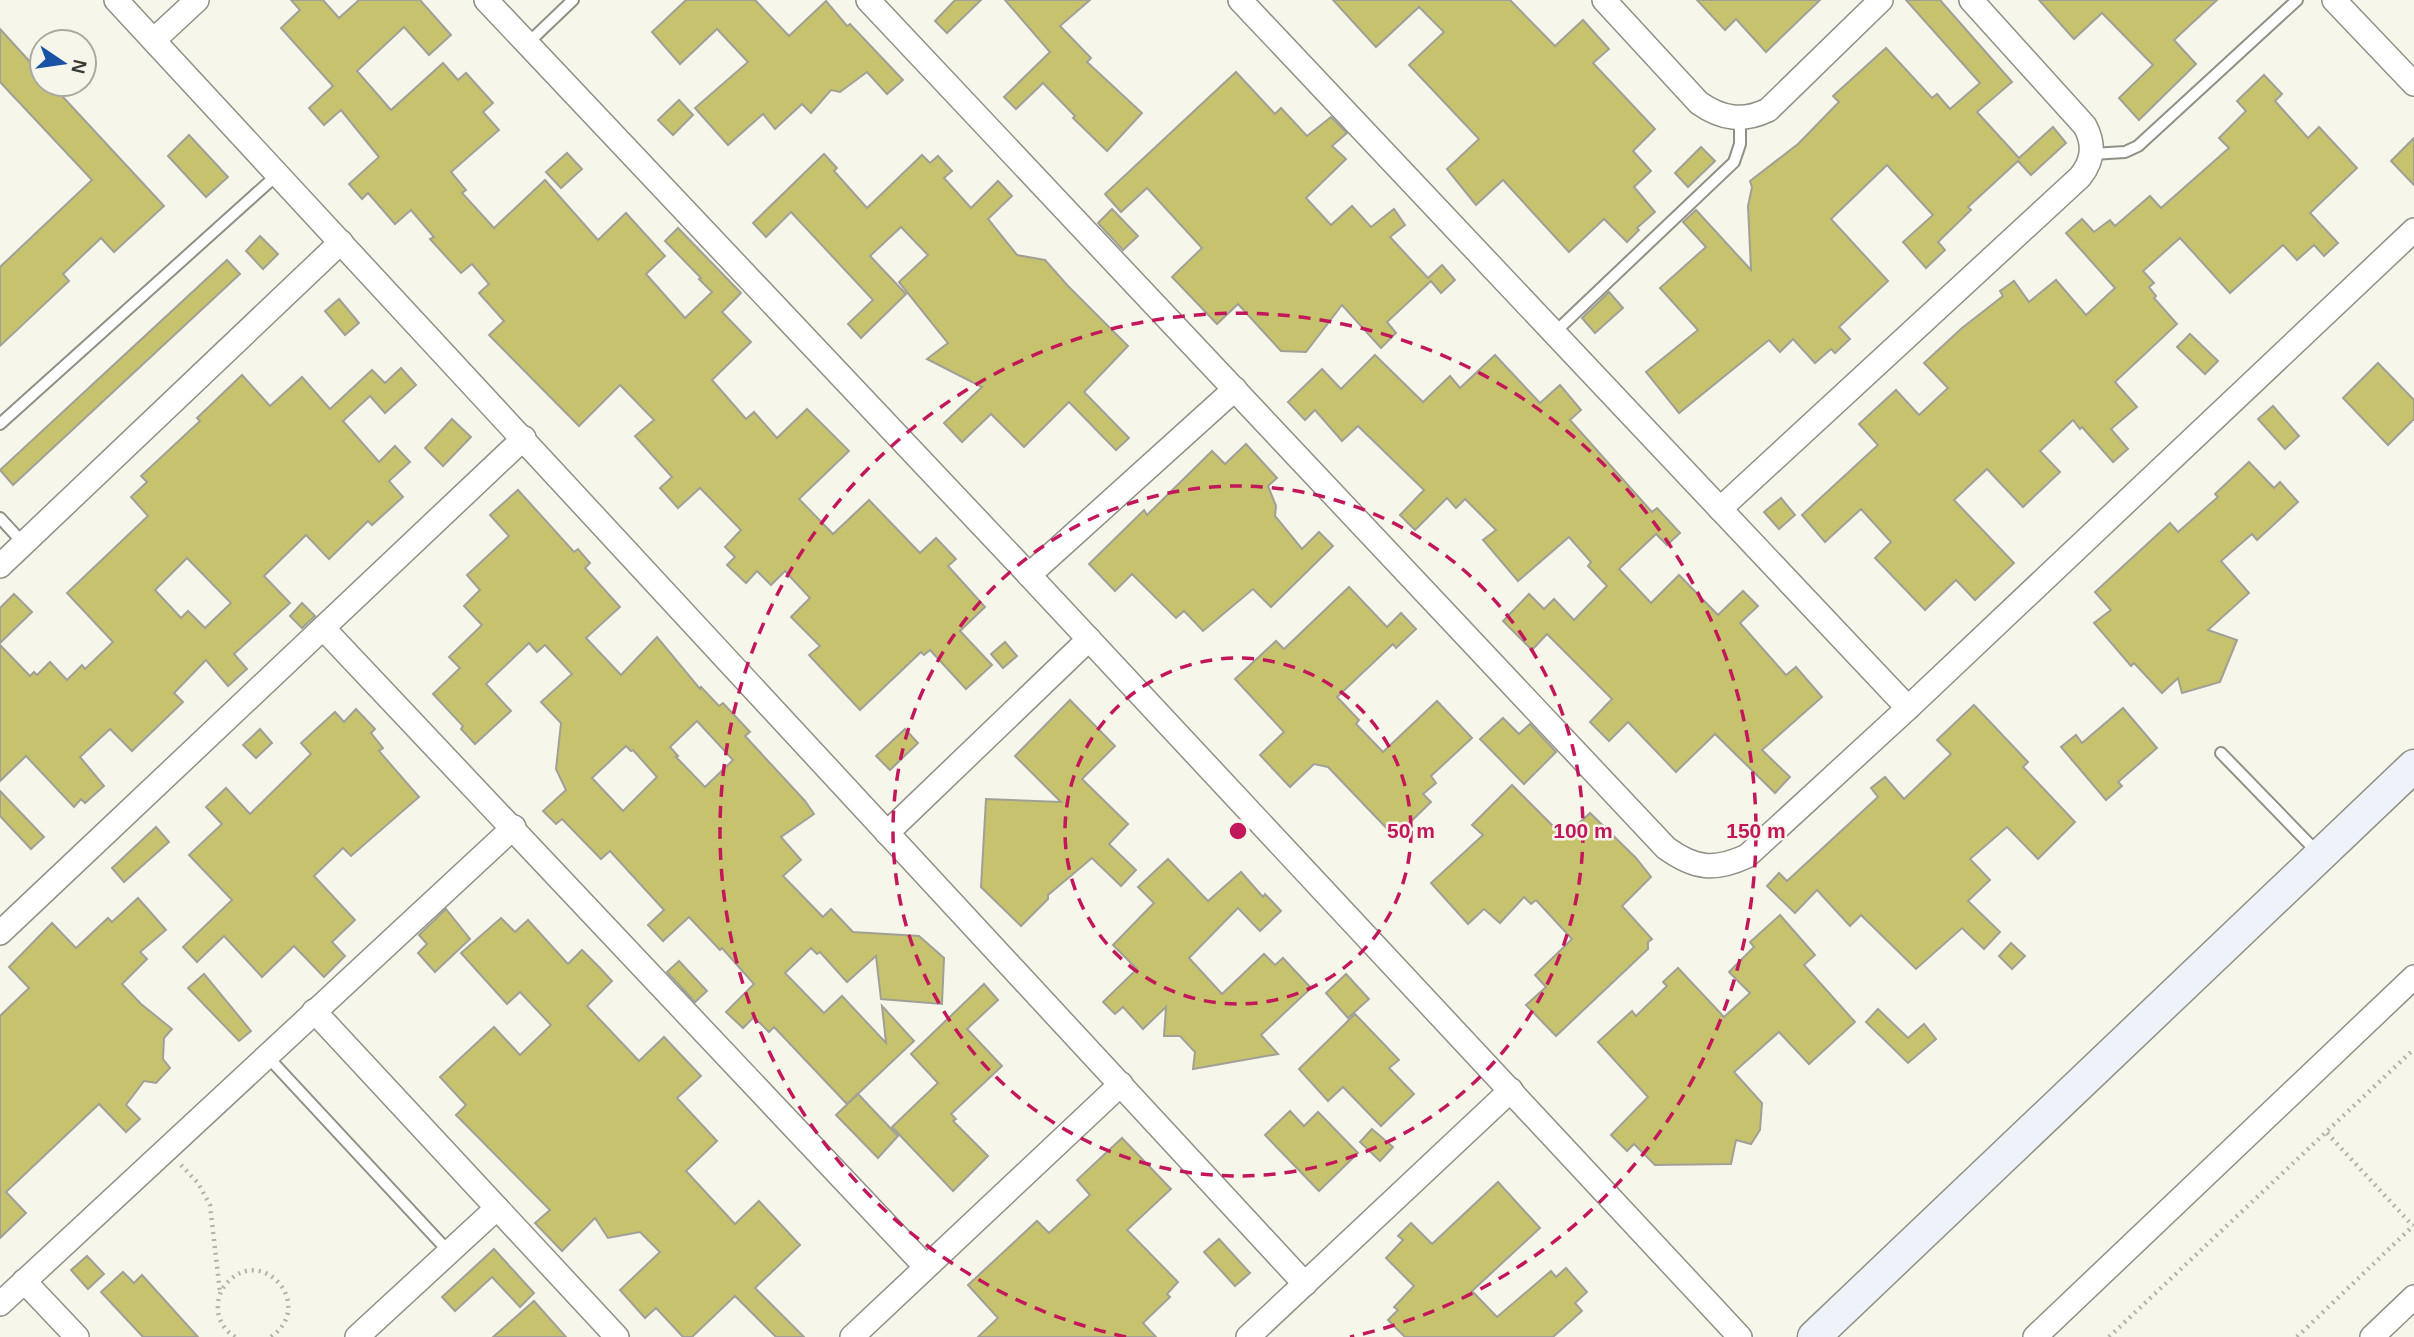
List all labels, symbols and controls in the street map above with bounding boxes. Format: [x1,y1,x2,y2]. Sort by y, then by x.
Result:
north arrow [28,28,98,98]
text: N [67,58,91,76]
centre of rings [1226,819,1250,843]
text: 50 m [1387,819,1435,842]
text: 100 m [1553,819,1613,842]
text: 150 m [1726,819,1786,842]

